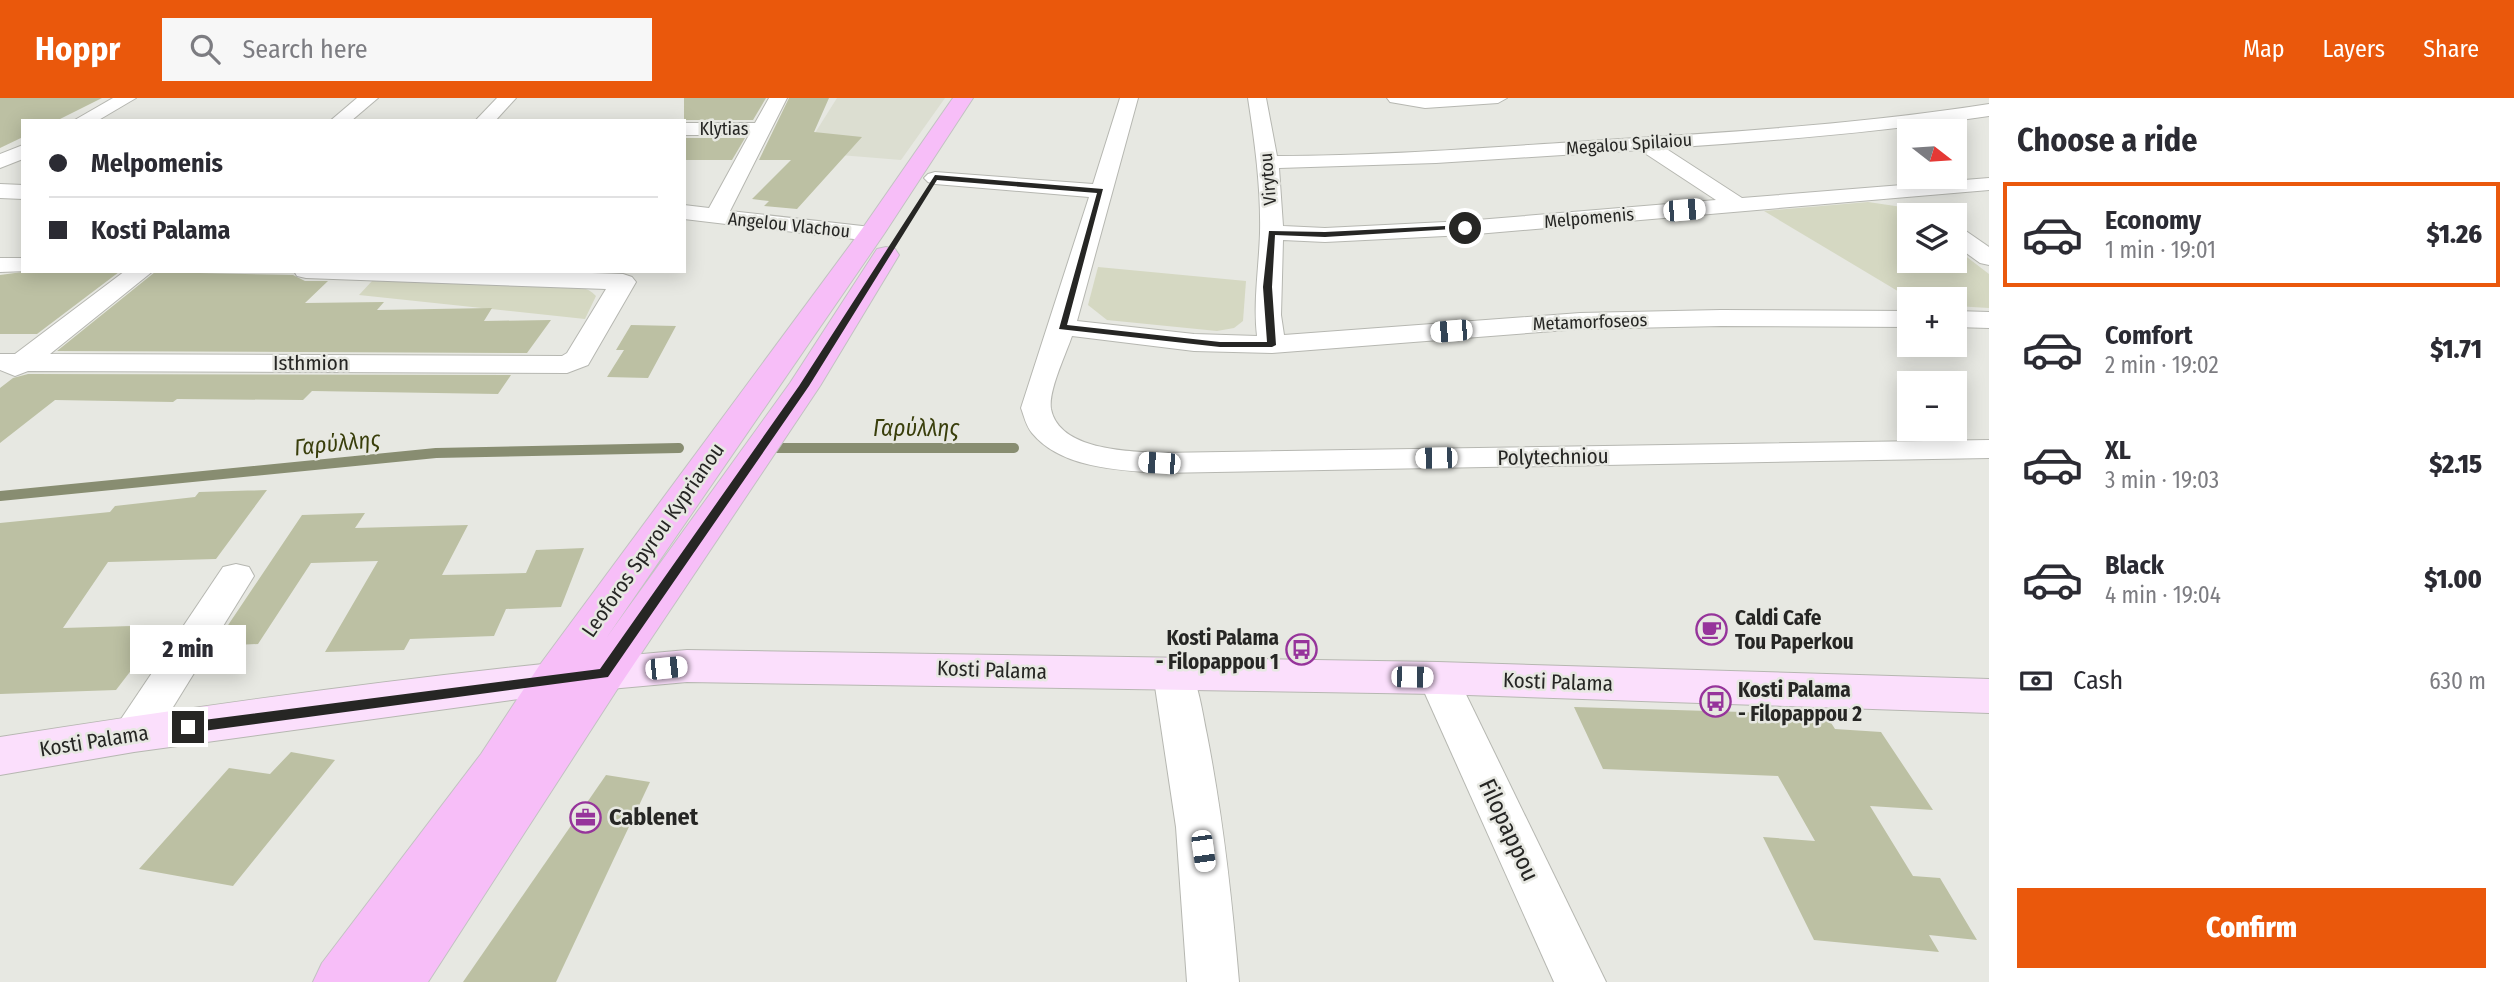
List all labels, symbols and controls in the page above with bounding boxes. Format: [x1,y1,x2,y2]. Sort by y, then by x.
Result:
search box [162,18,652,81]
text: Hoppr [35,29,120,69]
icon: search [186,30,224,68]
text: Search here [242,34,368,65]
text: Map [2243,35,2285,63]
text: Layers [2323,35,2385,63]
text: Share [2423,35,2479,63]
street label: Klytias [700,118,749,140]
north arrow [1897,119,1967,189]
map controls [1897,119,1967,441]
text: Choose a ride [2017,121,2198,159]
street label: Megalou Spilaiou [1565,129,1693,159]
text: Melpomenis [91,148,223,179]
street label: Virytou [1255,152,1281,206]
car [1663,198,1706,222]
street label: Melpomenis [1543,203,1635,233]
button: layers [1897,203,1967,273]
icon: car [2021,203,2084,266]
text: Economy [2105,205,2201,236]
street label: Angelou Vlachou [727,208,851,242]
route start [1449,212,1481,244]
text: Kosti Palama [91,215,230,246]
text: $1.26 [2427,219,2482,250]
text: 1 min · 19:01 [2105,236,2216,264]
button: + [1897,287,1967,357]
street label: Metamorfoseos [1532,309,1648,335]
icon: car [2021,318,2084,381]
car [1430,319,1473,343]
text: Comfort [2105,320,2193,351]
text: $1.71 [2430,334,2482,365]
street label: Isthmion [273,350,349,376]
text: 2 min · 19:02 [2105,351,2219,379]
button: − [1897,371,1967,441]
water label: Γαρύλλης [873,414,960,442]
water label: Γαρύλλης [293,424,383,461]
icon: car [2021,433,2084,496]
text: XL [2105,435,2131,466]
street label: Leoforos Spyrou Kyprianou [576,438,730,642]
street label: Polytechniou [1497,443,1609,471]
car [1415,447,1458,469]
text: $2.15 [2429,449,2482,480]
car [1138,451,1181,475]
text: 3 min · 19:03 [2105,466,2219,494]
icon: car [2021,548,2084,611]
text: Black [2105,550,2164,581]
text: $1.00 [2424,564,2482,595]
text: 4 min · 19:04 [2105,581,2221,609]
place label: Caldi Cafe Tou Paperkou [1735,605,1854,655]
cafe icon: Caldi Cafe Tou Paperkou [1695,613,1729,647]
place label: Kosti Palama - Filopappou 1 [1156,625,1279,675]
callout: 2 min [130,626,246,674]
bus stop icon: Kosti Palama - Filopappou 1 [1285,633,1319,667]
text: 2 min [163,635,213,663]
car [645,655,688,681]
street label: Kosti Palama [937,655,1047,685]
icon: cash [2017,662,2055,700]
text: Cash [2073,665,2123,696]
car [1391,666,1434,688]
street label: Kosti Palama [1503,667,1613,697]
text: 630 m [2429,667,2486,695]
place label: Kosti Palama - Filopappou 2 [1738,677,1862,727]
bus stop icon: Kosti Palama - Filopappou 2 [1698,685,1732,719]
route end [172,711,204,743]
street label: Kosti Palama [38,720,150,762]
street label: Filopappou [1473,774,1545,886]
office icon: Cablenet [569,800,603,834]
place label: Cablenet [609,803,699,831]
car [1190,829,1217,873]
button: Confirm [2017,888,2486,968]

